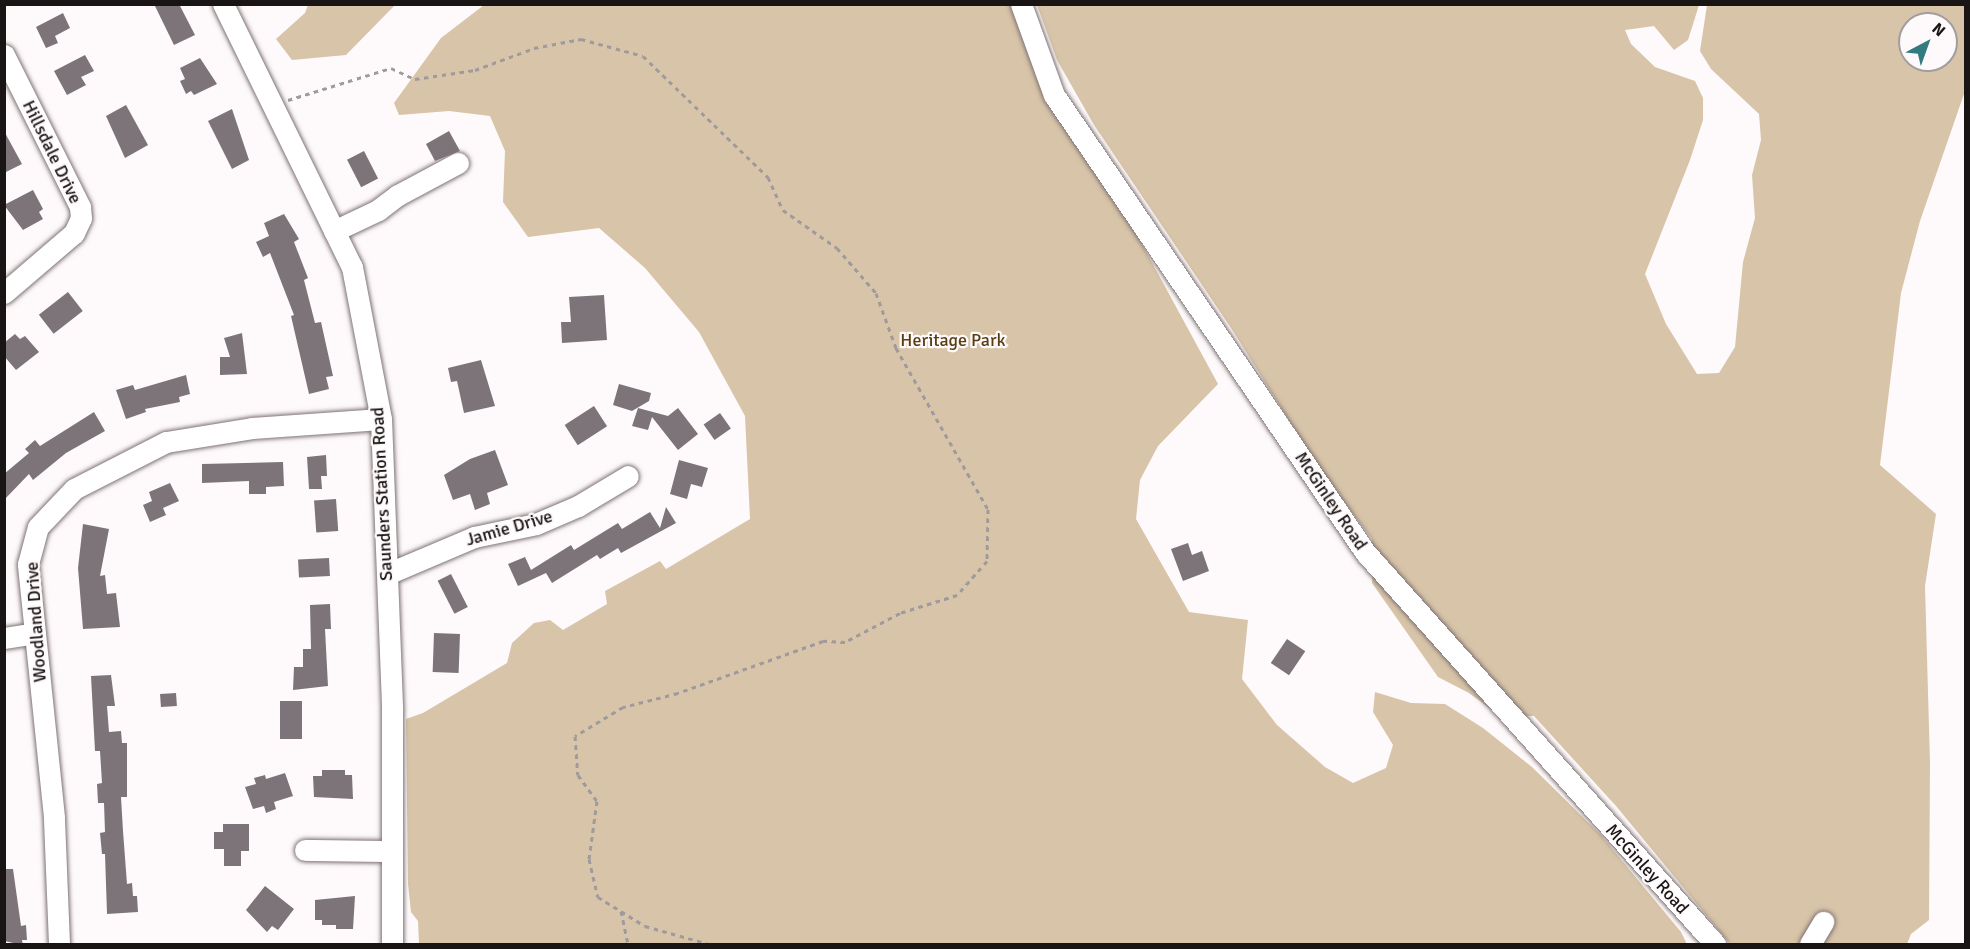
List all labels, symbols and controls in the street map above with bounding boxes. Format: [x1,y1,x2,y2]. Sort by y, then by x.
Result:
north arrow [1898,12,1958,72]
text: N [1928,19,1949,41]
street label: Hillsdale Drive [18,97,86,207]
park label: Heritage Park [900,329,1006,351]
street label: Saunders Station Road [367,407,397,581]
street label: McGinley Road [1290,448,1372,554]
street label: Jamie Drive [463,505,555,551]
street label: Woodland Drive [21,561,51,683]
street label: McGinley Road [1601,819,1693,919]

